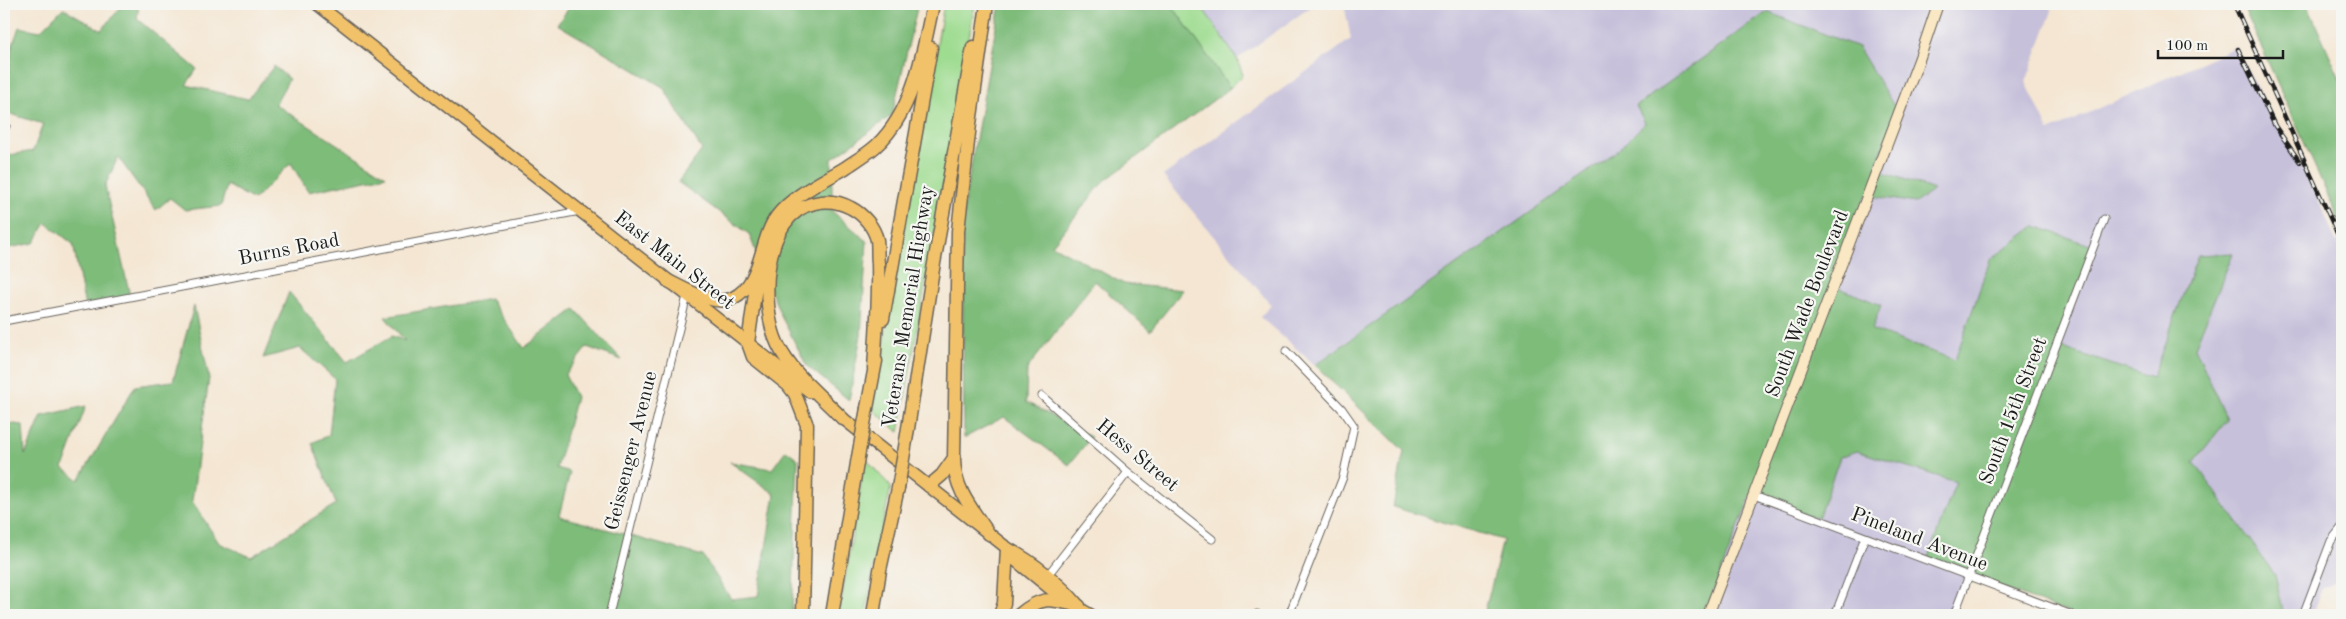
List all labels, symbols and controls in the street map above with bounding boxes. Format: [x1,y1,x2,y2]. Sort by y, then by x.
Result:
scale bar [2158,28,2284,60]
text: 100 m [2166,39,2208,54]
street label: Veterans Memorial Highway [880,183,938,430]
street label: East Main Street [610,208,738,314]
street label: South Wade Boulevard [1763,208,1853,400]
street label: Burns Road [237,230,341,270]
street label: South 15th Street [1977,335,2051,487]
street label: Geissenger Avenue [602,369,662,533]
street label: Hess Street [1092,416,1182,496]
street label: Pineland Avenue [1848,505,1990,575]

